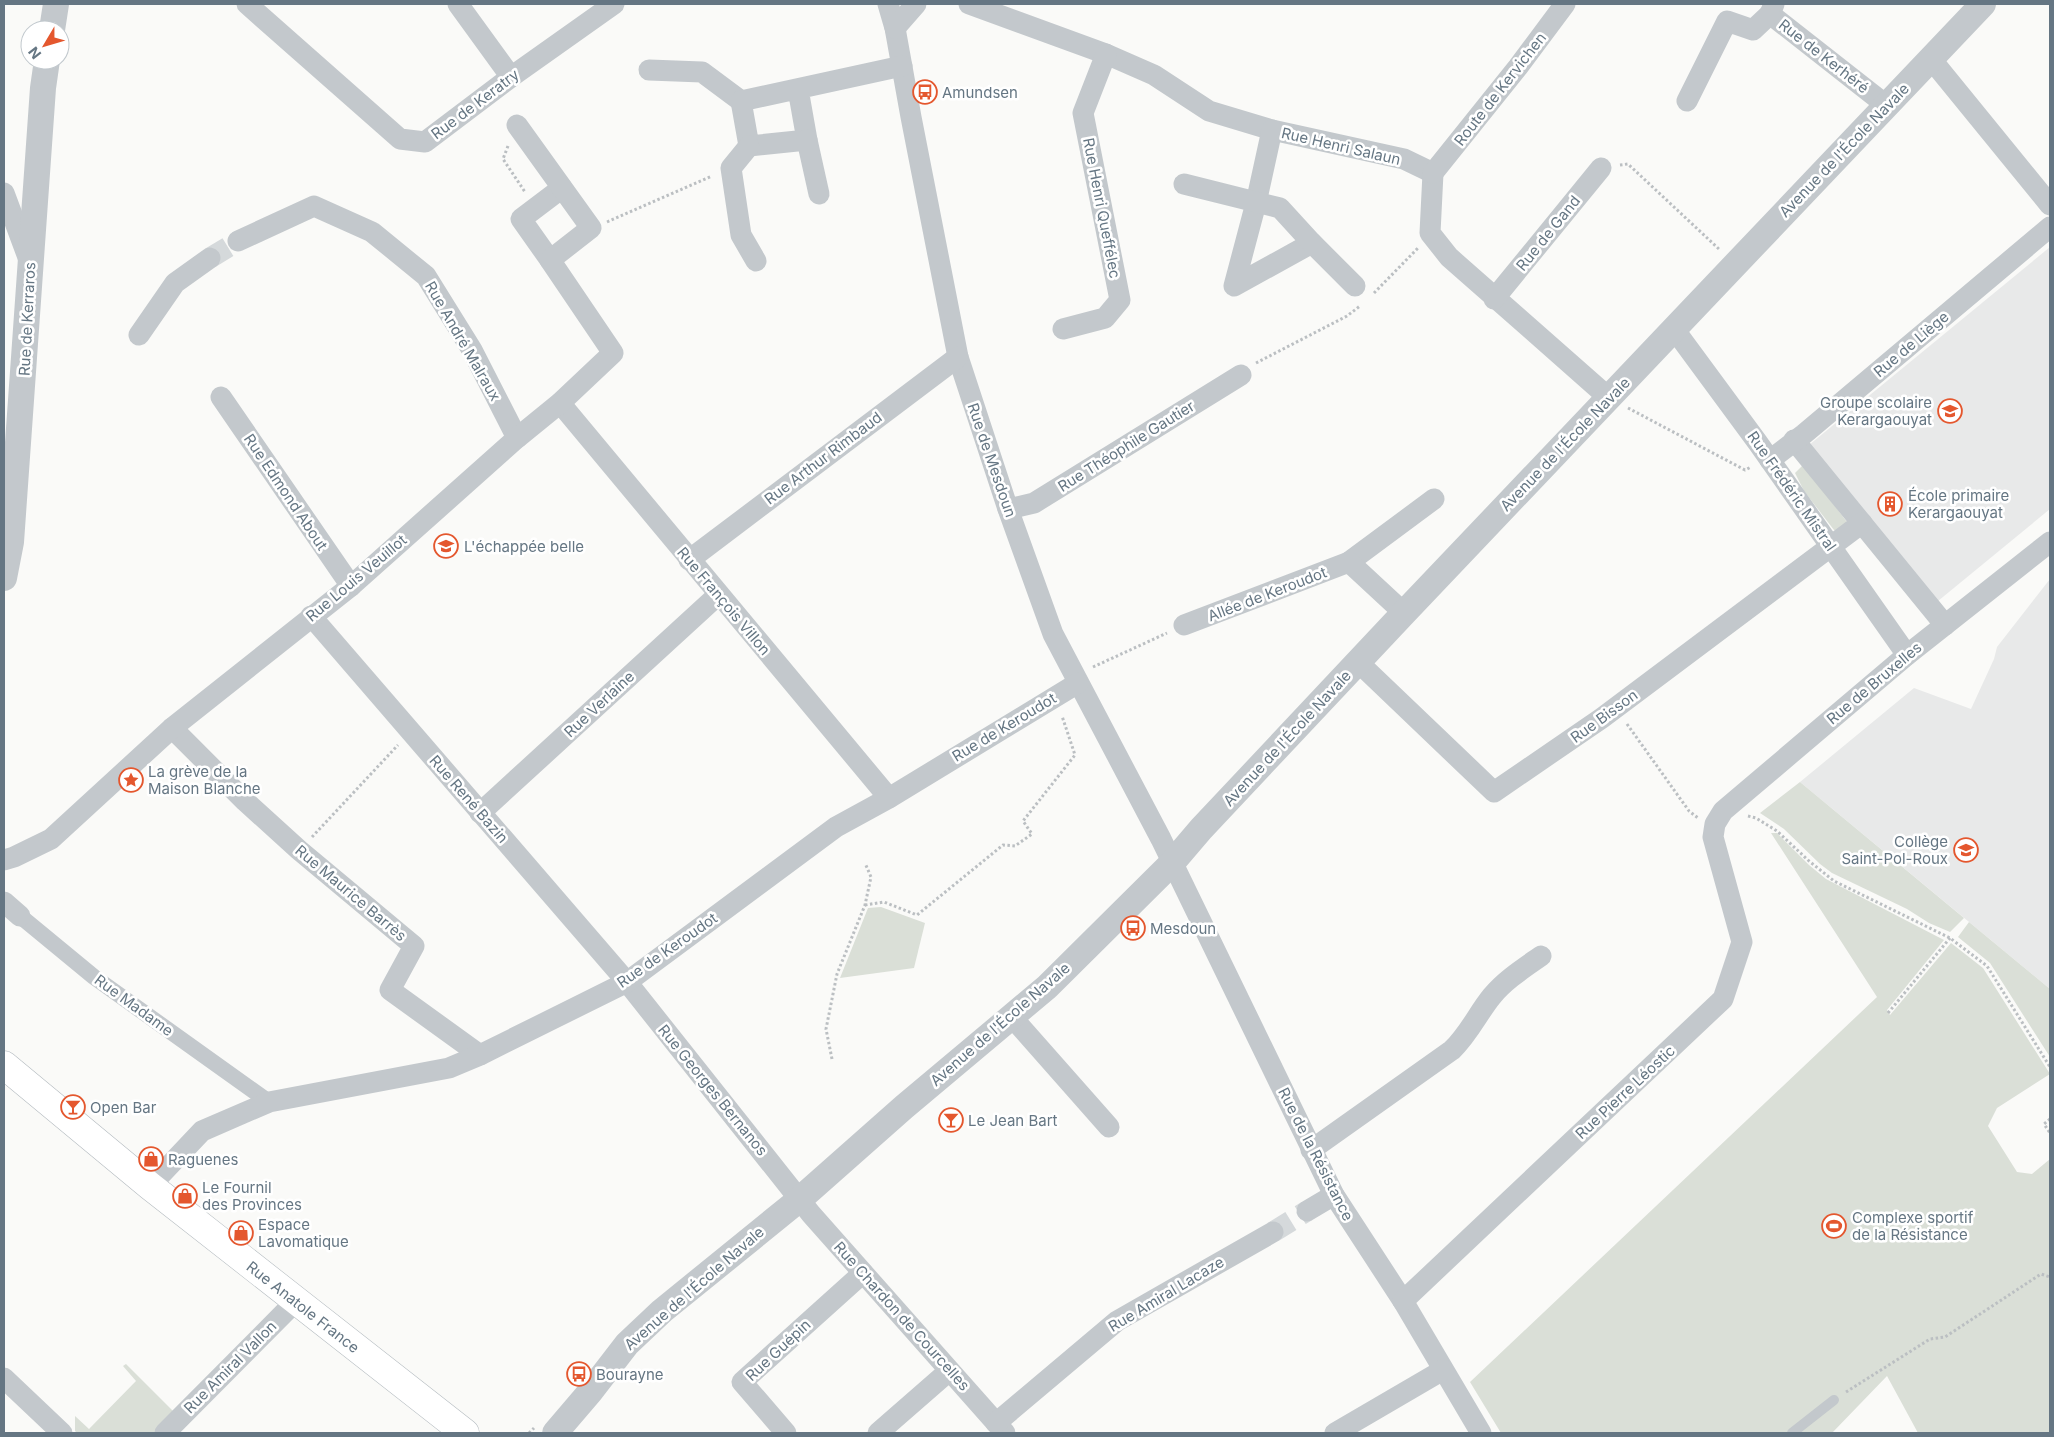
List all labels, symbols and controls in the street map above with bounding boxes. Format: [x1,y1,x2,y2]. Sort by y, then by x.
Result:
street label: Rue de Kerhéré [1775,15,1873,97]
north arrow [20,20,70,70]
street label: Route de Kervichen [1450,29,1550,149]
text: N [24,44,44,63]
street label: Rue de Keratry [427,64,523,143]
bus stop icon: Amundsen [912,79,938,105]
street label: Avenue de l'École Navale [1775,79,1913,221]
place label: Amundsen [942,83,1018,102]
street label: Rue Henri Salaun [1280,123,1402,169]
street label: Rue Henri Queffélec [1079,136,1125,280]
street label: Rue de Gand [1512,192,1584,274]
street label: Rue de Kerraros [15,261,39,376]
street label: Rue André Malraux [421,278,505,404]
street label: Rue de Liège [1869,307,1953,381]
street label: Avenue de l'École Navale [1496,373,1634,515]
place label: Groupe scolaire Kerargaouyat [1820,393,1932,429]
street label: Rue Théophile Gautier [1054,396,1198,496]
school or university icon: Groupe scolaire Kerargaouyat [1937,398,1963,424]
street label: Rue de Mesdoun [964,400,1020,520]
street label: Rue Arthur Rimbaud [760,408,886,508]
street label: Rue Frédéric Mistral [1743,427,1841,555]
street label: Rue Edmond About [240,430,332,554]
place label: École primaire Kerargaouyat [1908,486,2009,522]
building icon: École primaire Kerargaouyat [1877,491,1903,517]
street label: Rue Louis Veuillot [302,530,410,626]
school or university icon: L'échappée belle [433,533,459,559]
place label: L'échappée belle [464,537,584,556]
street label: Rue François Villon [673,543,775,659]
street label: Allée de Keroudot [1205,563,1329,625]
street label: Rue de Bruxelles [1823,638,1926,728]
street label: Avenue de l'École Navale [1219,666,1355,810]
street label: Rue Verlaine [560,667,638,741]
street label: Rue Bisson [1567,685,1641,747]
street label: Rue de Keroudot [948,688,1060,766]
street label: Rue René Bazin [426,751,512,847]
place label: La grève de la Maison Blanche [148,762,261,798]
place icon: La grève de la Maison Blanche [118,767,144,793]
place label: Collège Saint-Pol-Roux [1841,832,1948,868]
school or university icon: Collège Saint-Pol-Roux [1953,837,1979,863]
street label: Rue Maurice Barrès [291,841,411,945]
street label: Rue de Keroudot [613,908,721,992]
bus stop icon: Mesdoun [1120,915,1146,941]
place label: Mesdoun [1150,919,1216,938]
street label: Avenue de l'École Navale [926,958,1074,1090]
street label: Rue Madame [91,970,177,1040]
street label: Rue Georges Bernanos [654,1021,772,1160]
street label: Rue Pierre Léostic [1571,1041,1679,1143]
street label: Rue de la Résistance [1274,1084,1358,1224]
bar icon: Open Bar [60,1094,86,1120]
place label: Open Bar [90,1098,157,1117]
bar icon: Le Jean Bart [938,1107,964,1133]
place label: Le Jean Bart [968,1111,1058,1130]
shop icon: Raguenes [138,1146,164,1172]
place label: Raguenes [168,1150,238,1169]
place label: Le Fournil des Provinces [202,1178,302,1214]
shop icon: Le Fournil des Provinces [172,1183,198,1209]
place label: Complexe sportif de la Résistance [1852,1208,1974,1244]
sports icon: Complexe sportif de la Résistance [1821,1213,1847,1239]
place label: Espace Lavomatique [258,1215,349,1251]
shop icon: Espace Lavomatique [228,1220,254,1246]
street label: Avenue de l'École Navale [620,1222,768,1354]
street label: Rue Chardon de Courcelles [830,1238,974,1395]
street label: Rue Amiral Lacaze [1105,1252,1227,1336]
street label: Rue Anatole France [243,1257,363,1357]
street label: Rue Guépin [742,1315,814,1385]
street label: Rue Amiral Vallon [180,1317,280,1417]
bus stop icon: Bourayne [566,1361,592,1387]
place label: Bourayne [596,1365,664,1384]

